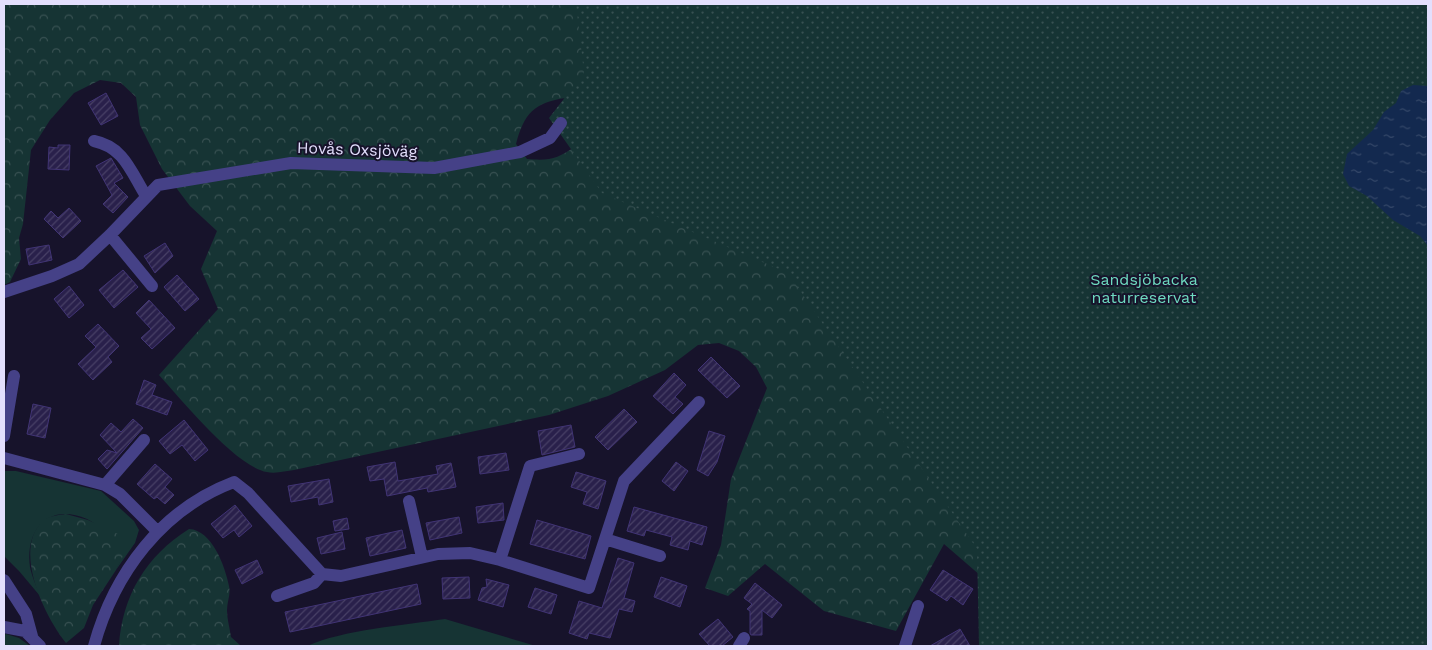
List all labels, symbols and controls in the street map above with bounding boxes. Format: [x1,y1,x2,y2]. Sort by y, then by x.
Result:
street label: Hovås Oxsjöväg [297,138,418,161]
park label: Sandsjöbacka naturreservat [1090,270,1198,307]

